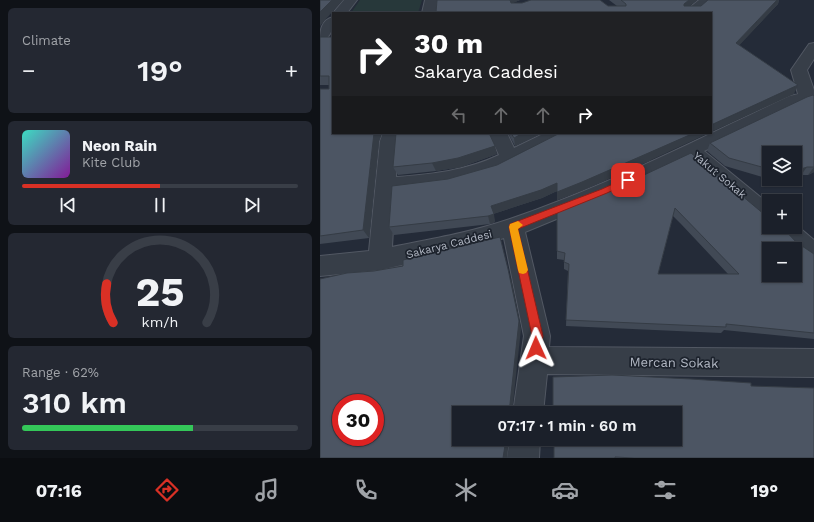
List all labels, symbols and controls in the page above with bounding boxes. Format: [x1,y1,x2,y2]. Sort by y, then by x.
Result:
text: 30 m [414,27,483,60]
icon: right [348,28,400,80]
text: Climate [22,33,71,48]
text: 19° [137,53,183,88]
text: − [22,58,35,83]
text: + [285,58,298,83]
text: Sakarya Caddesi [414,61,558,82]
icon: left [448,104,470,126]
icon: ahead [490,104,512,126]
icon: ahead [532,104,554,126]
icon: right [574,104,596,126]
text: Neon Rain [82,137,157,155]
map controls [762,146,802,282]
button: layers [762,146,802,186]
street label: Yakut Sokak [691,149,749,201]
text: Kite Club [82,155,140,170]
pin [611,163,645,197]
icon: arrive [617,169,639,191]
icon: previous [57,194,79,216]
icon: pause [149,194,171,216]
icon: next [241,194,263,216]
button: + [762,194,802,234]
street label: Sakarya Caddesi [405,228,493,261]
button: − [762,242,802,282]
text: 25 [135,267,185,316]
text: km/h [142,314,178,330]
position arrow [515,327,557,369]
street label: Mercan Sokak [629,354,719,371]
text: Range · 62% [22,365,99,380]
text: 310 km [22,385,127,420]
speed limit sign: 30 [332,394,384,446]
text: 07:17 · 1 min · 60 m [498,417,636,435]
icon: directions [153,476,181,504]
icon: music [253,476,281,504]
icon: phone [352,476,380,504]
icon: climate [452,476,480,504]
icon: car [551,476,579,504]
icon: filters [651,476,679,504]
text: 07:16 [36,480,82,501]
text: 19° [750,480,778,501]

